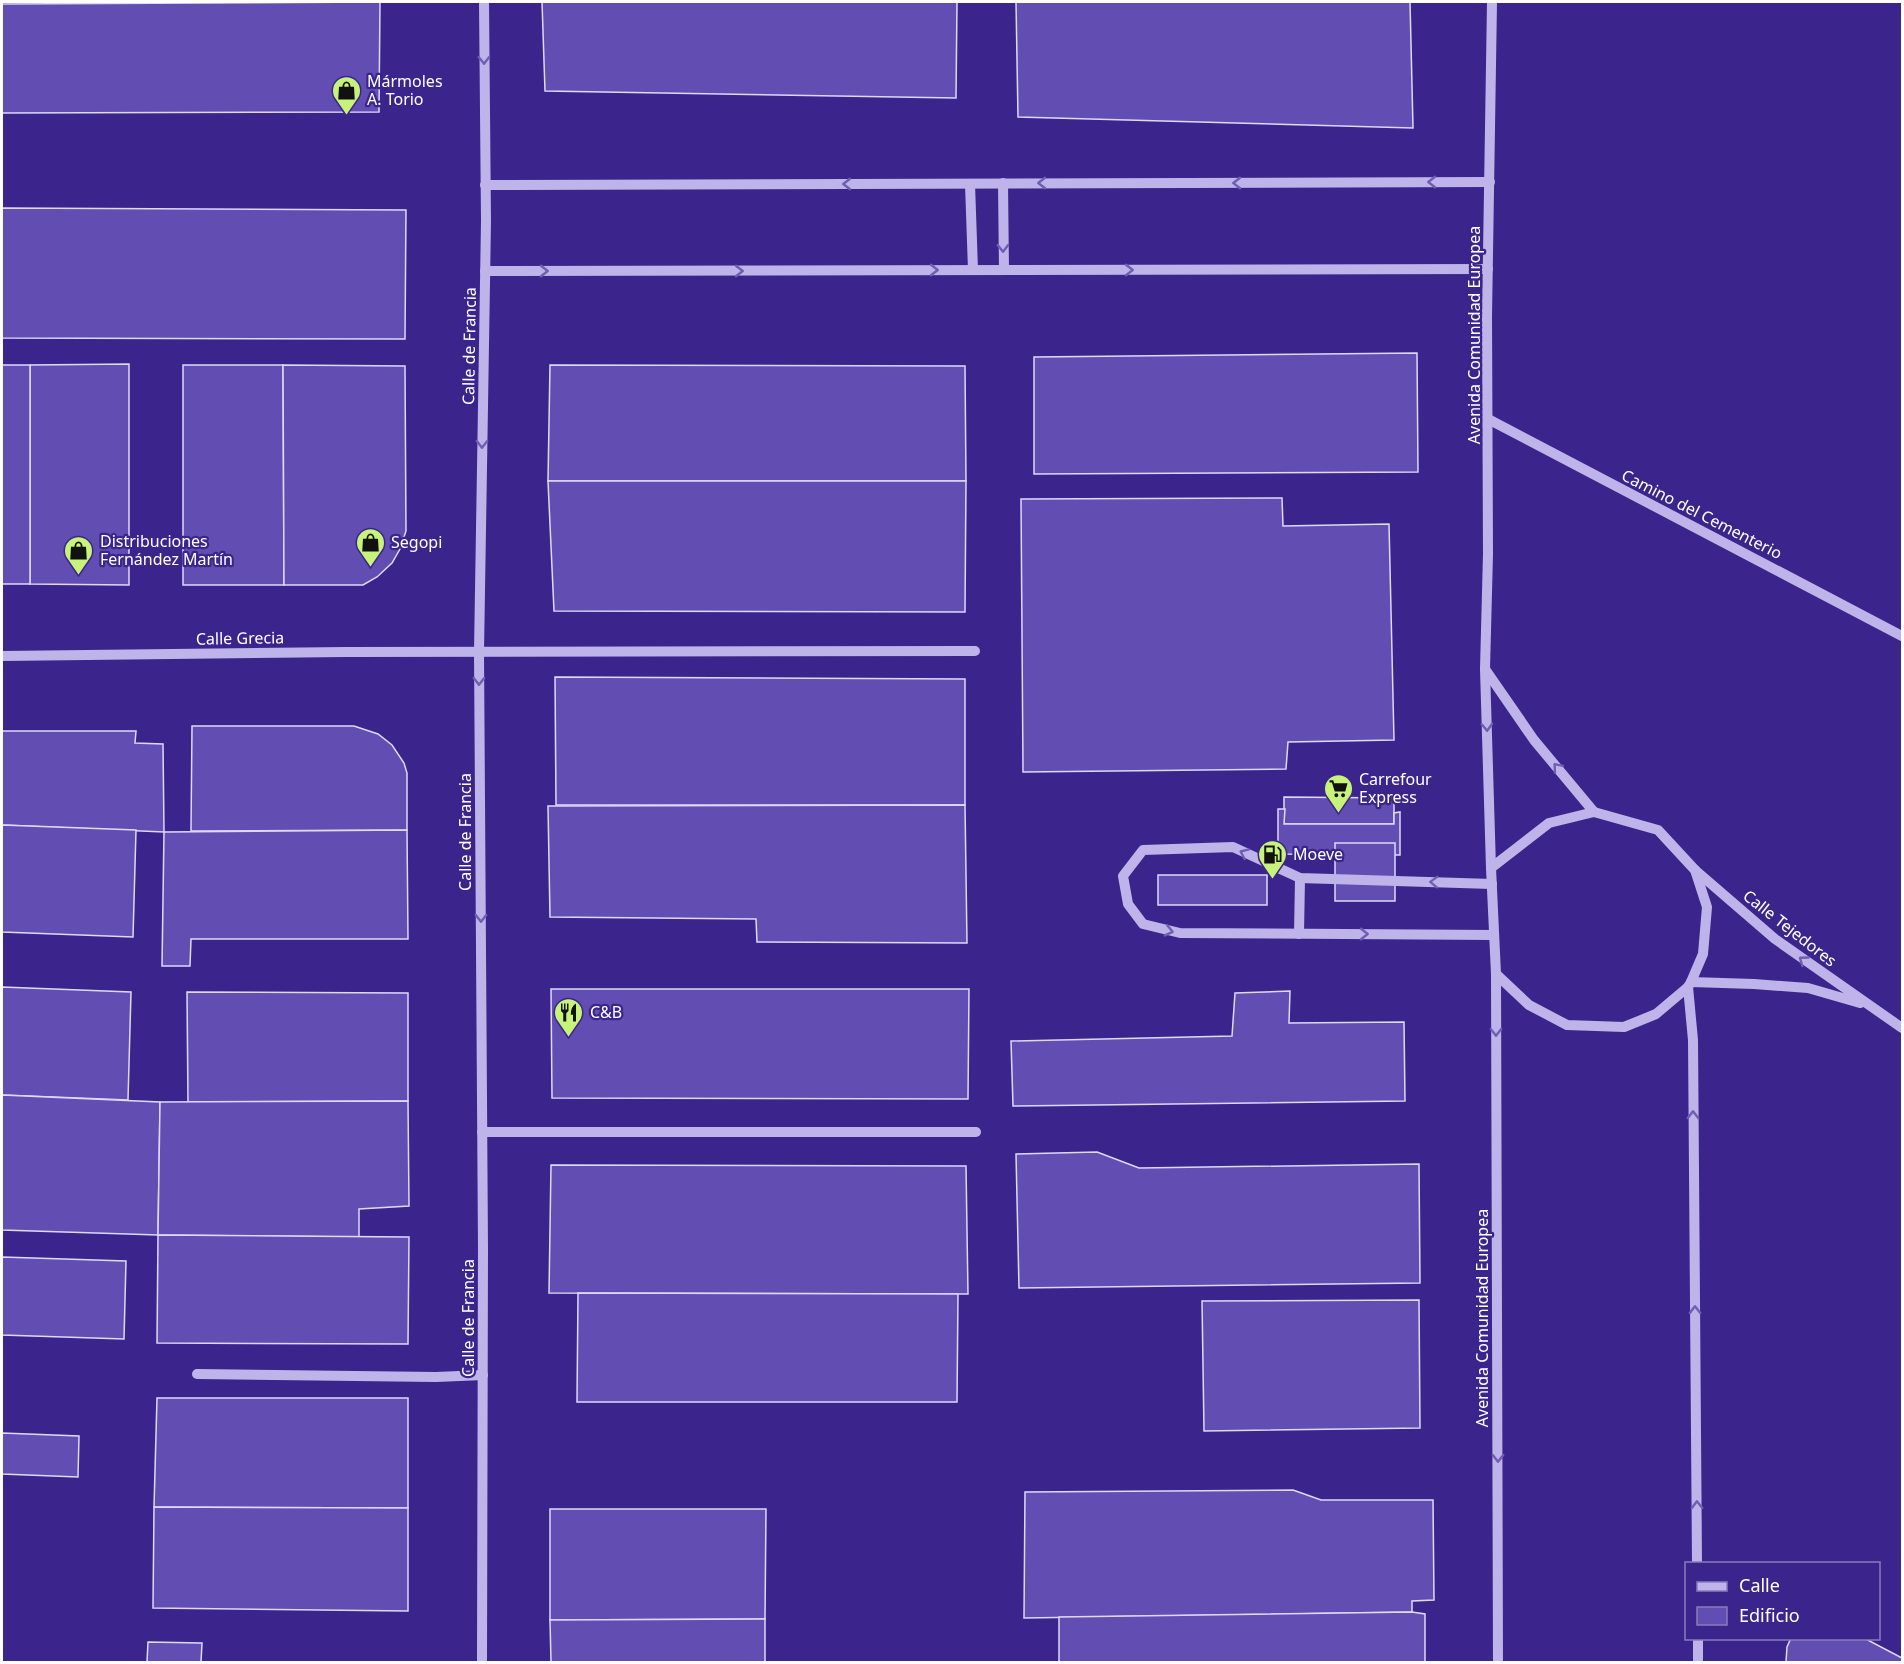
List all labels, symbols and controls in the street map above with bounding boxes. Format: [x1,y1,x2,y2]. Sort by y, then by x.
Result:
one-way arrow [478,55,491,64]
place label: Mármoles A. Torio [367,70,443,110]
shop icon: Mármoles A. Torio [330,74,362,116]
one-way arrow [1427,176,1436,188]
one-way arrow [1037,177,1046,189]
one-way arrow [1232,177,1241,189]
one-way arrow [842,178,851,190]
street label: Avenida Comunidad Europea [1463,226,1485,444]
one-way arrow [997,243,1010,252]
one-way arrow [929,264,938,276]
one-way arrow [1124,264,1133,276]
one-way arrow [539,265,548,277]
one-way arrow [734,265,743,277]
street label: Calle de Francia [457,287,481,405]
one-way arrow [476,439,488,448]
street label: Camino del Cementerio [1618,464,1786,564]
shop icon: Segopi [354,526,386,568]
place label: Distribuciones Fernández Martín [100,530,233,570]
place label: Segopi [391,531,442,553]
shop icon: Distribuciones Fernández Martín [63,534,95,576]
street label: Calle Grecia [196,626,284,650]
one-way arrow [473,676,485,685]
one-way arrow [1481,723,1493,732]
one-way arrow [1553,763,1564,774]
place label: Carrefour Express [1359,768,1432,808]
supermarket icon: Carrefour Express [1322,772,1354,814]
street label: Calle de Francia [454,773,476,891]
fuel station icon: Moeve [1256,838,1288,880]
place label: Moeve [1293,843,1343,865]
one-way arrow [1239,848,1250,860]
one-way arrow [1429,876,1438,888]
street label: Calle Tejedores [1739,885,1841,971]
one-way arrow [475,913,487,922]
one-way arrow [1164,923,1174,936]
one-way arrow [1360,928,1369,940]
one-way arrow [1799,956,1810,967]
restaurant icon: C&B [553,996,585,1038]
place label: C&B [590,1001,622,1023]
one-way arrow [1490,1028,1502,1037]
one-way arrow [1687,1111,1699,1120]
street label: Avenida Comunidad Europea [1471,1209,1493,1427]
street label: Calle de Francia [457,1259,479,1377]
one-way arrow [1688,1306,1701,1315]
one-way arrow [1492,1454,1504,1463]
one-way arrow [1691,1501,1703,1510]
legend [1685,1562,1880,1640]
text: Calle [1739,1573,1780,1597]
text: Edificio [1739,1603,1800,1627]

